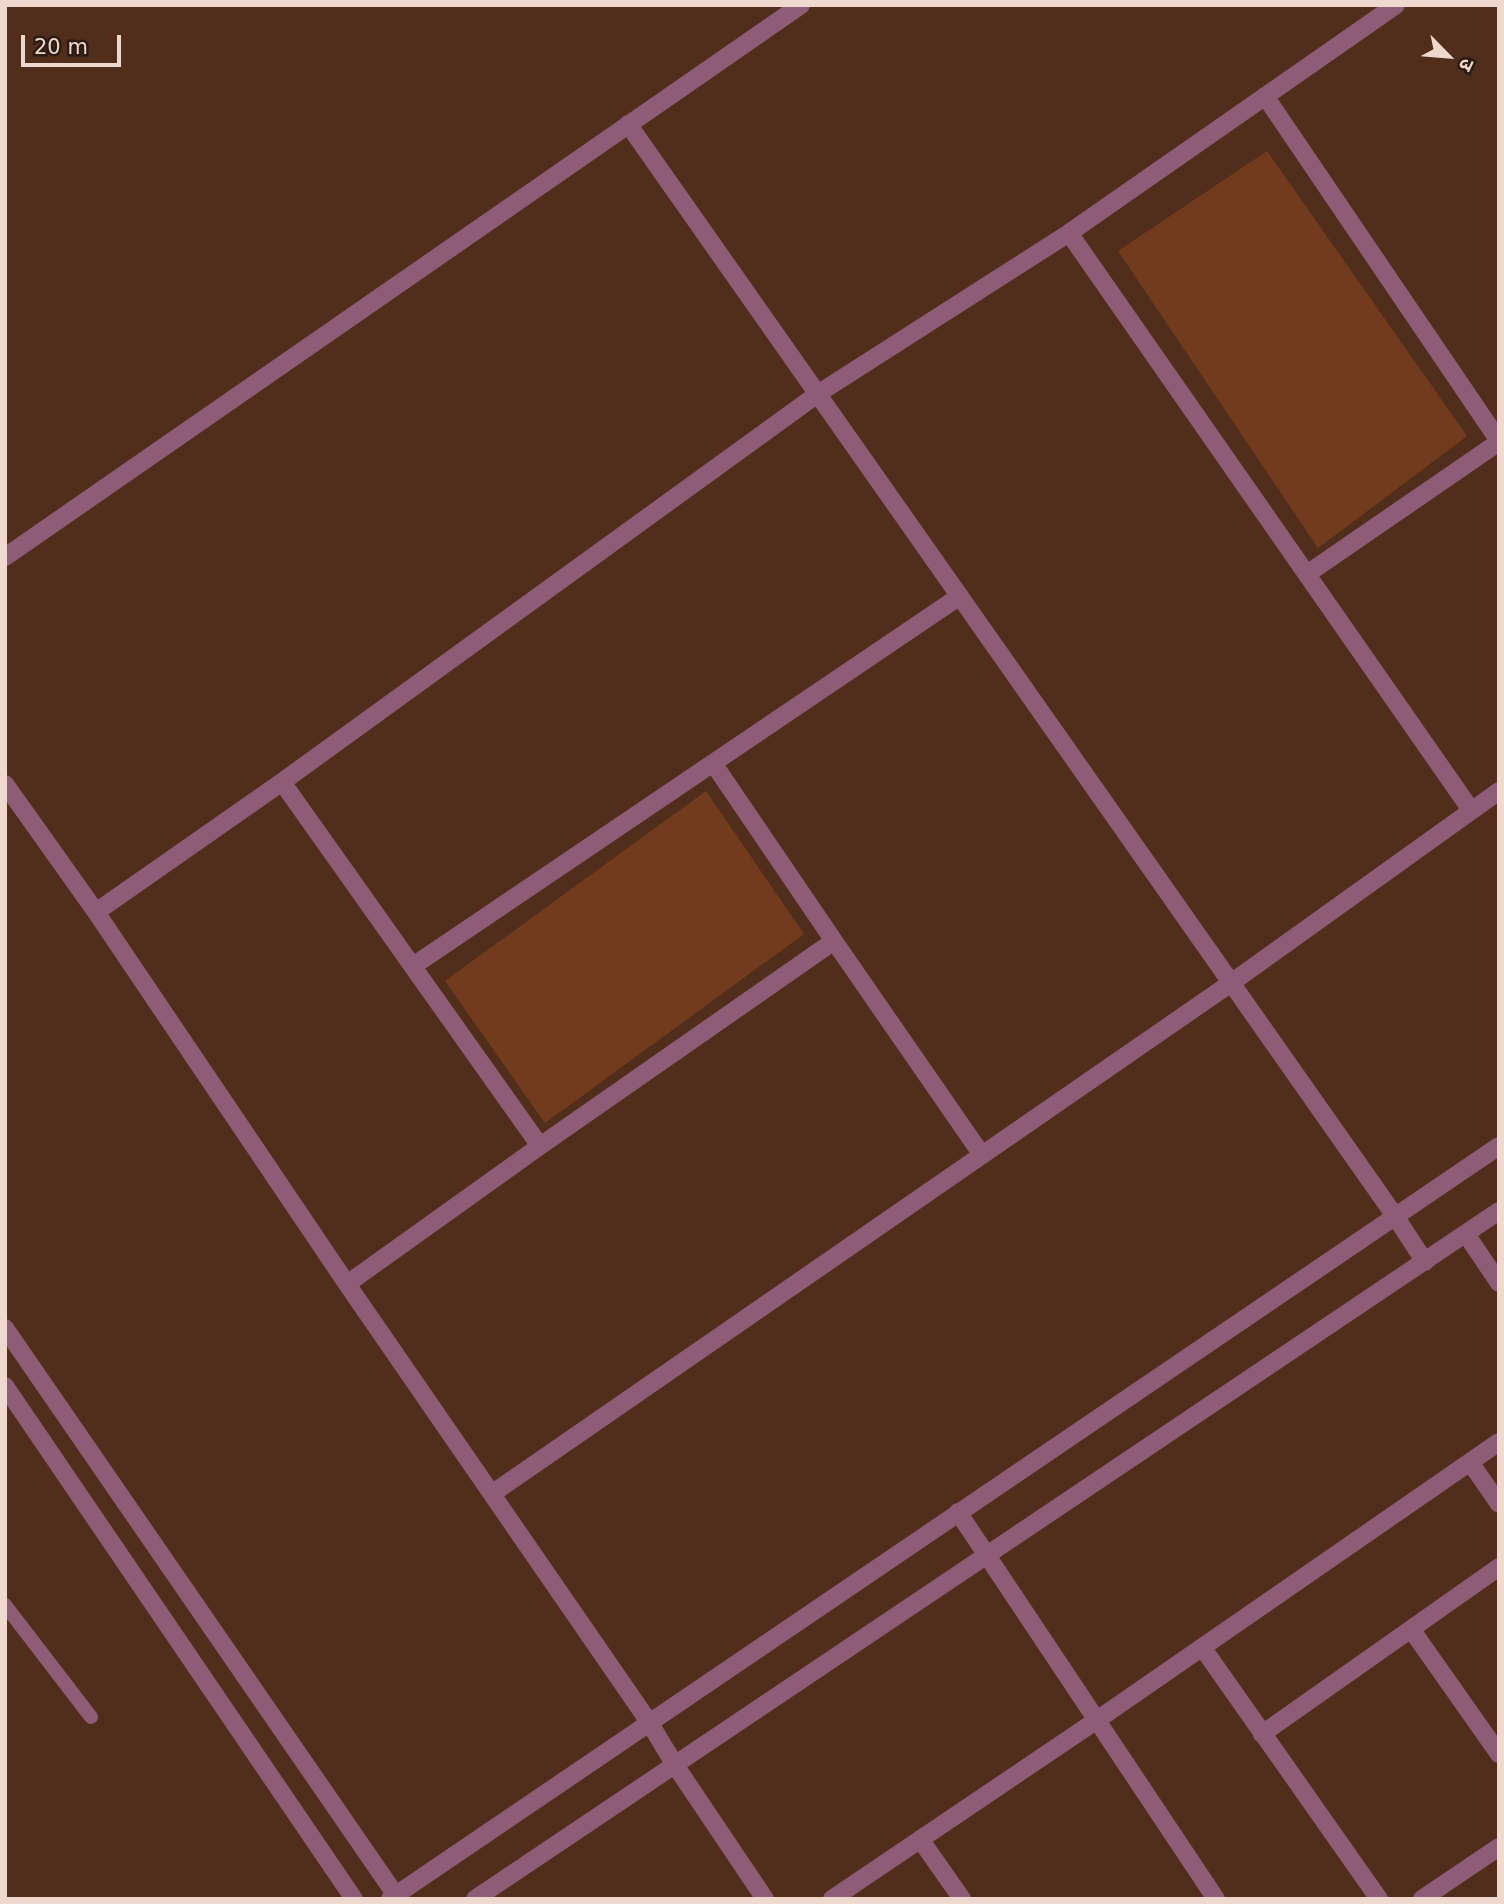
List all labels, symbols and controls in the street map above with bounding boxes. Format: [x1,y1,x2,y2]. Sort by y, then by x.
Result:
scale bar [24,21,124,65]
north arrow [1413,21,1483,91]
text: 20 m [34,35,88,59]
text: उ [1455,55,1479,75]

